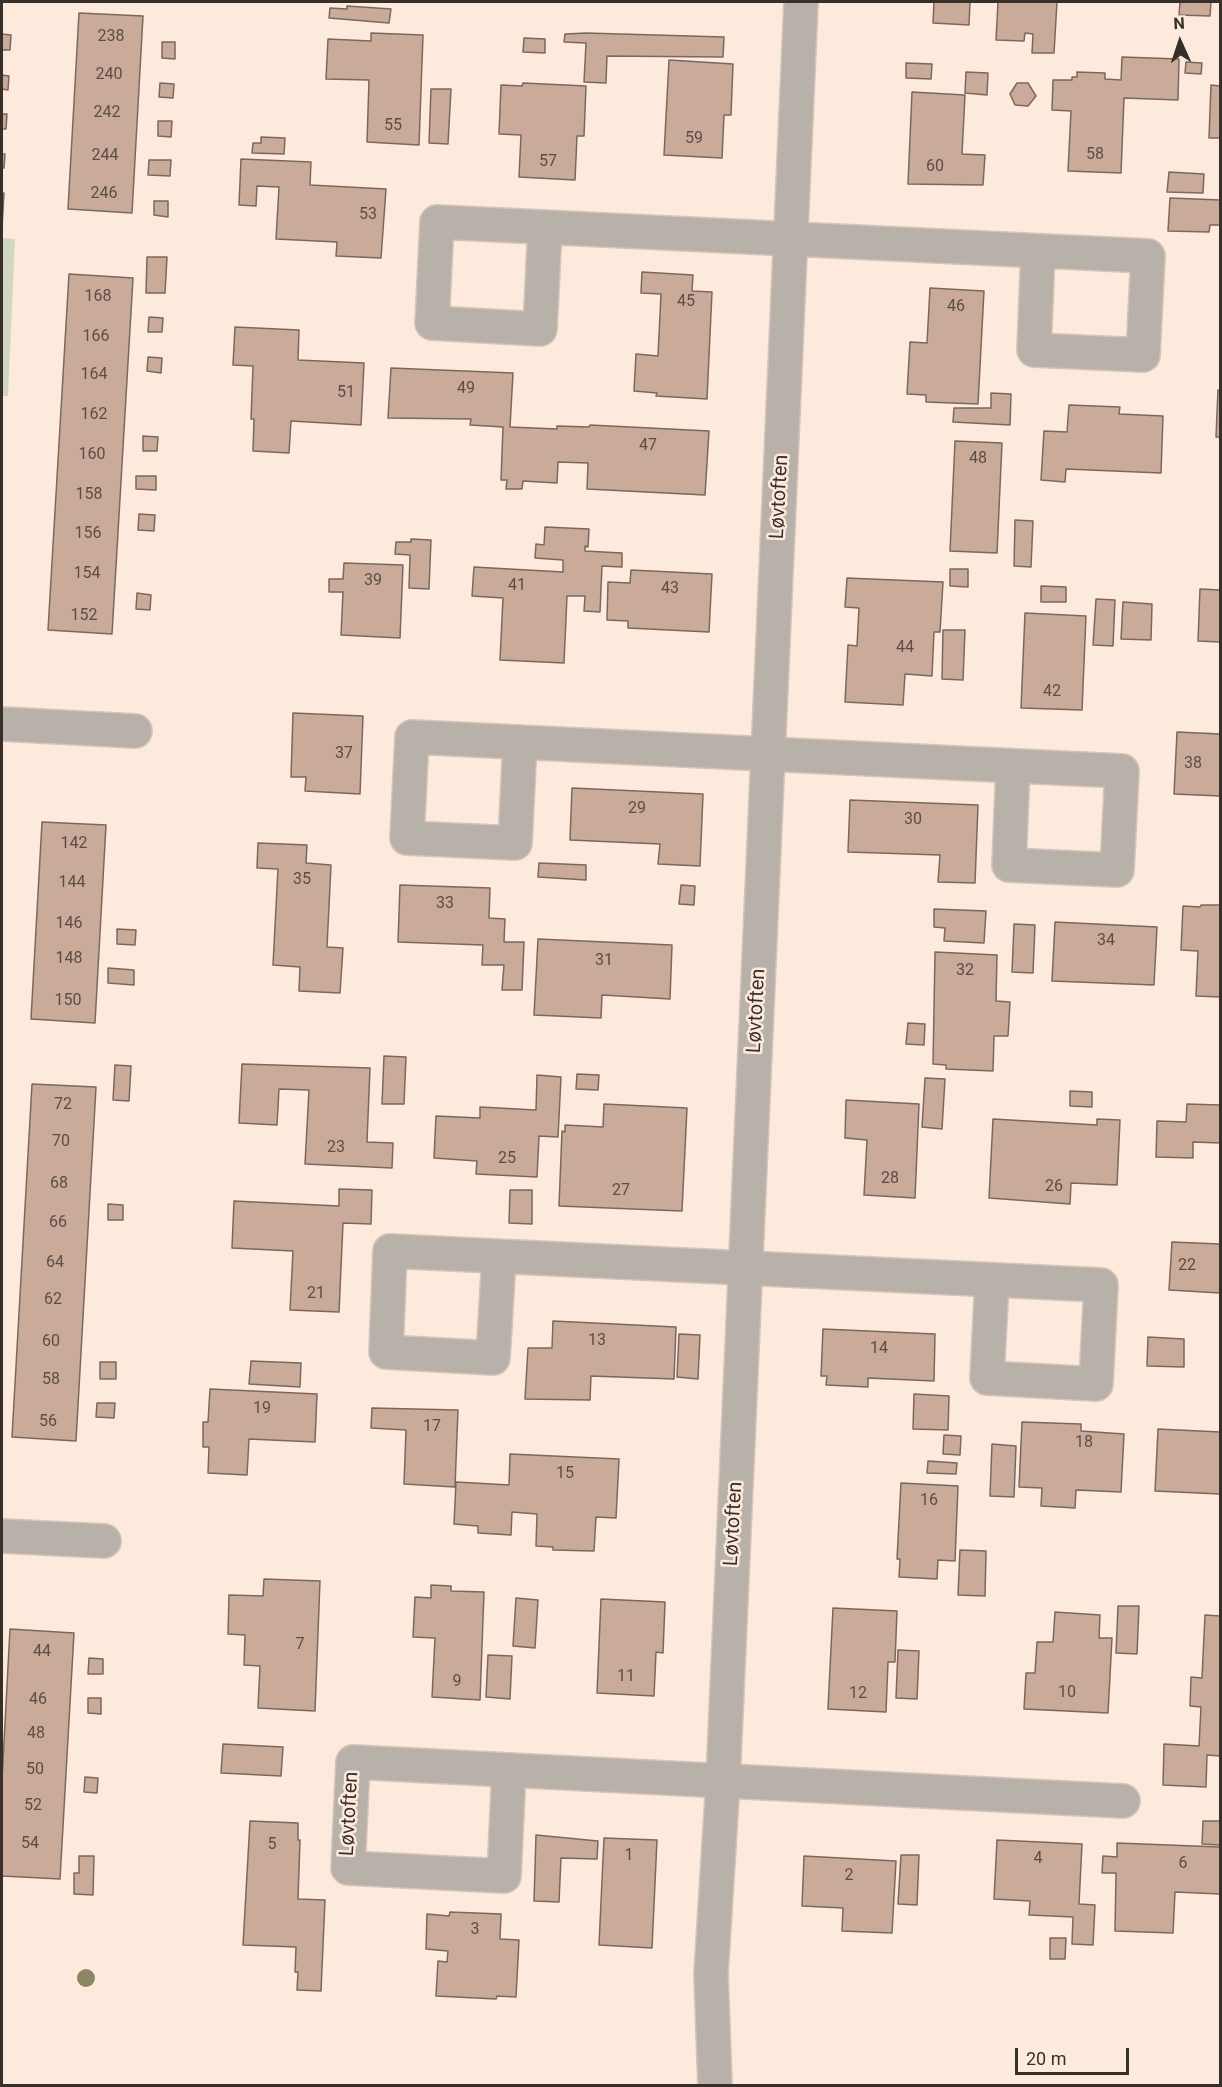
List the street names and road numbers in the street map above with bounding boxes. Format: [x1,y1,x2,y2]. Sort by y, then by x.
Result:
street label: Løvtoften [766,454,794,540]
street label: Løvtoften [743,968,771,1054]
street label: Løvtoften [720,1481,748,1567]
street label: Løvtoften [336,1771,364,1857]

